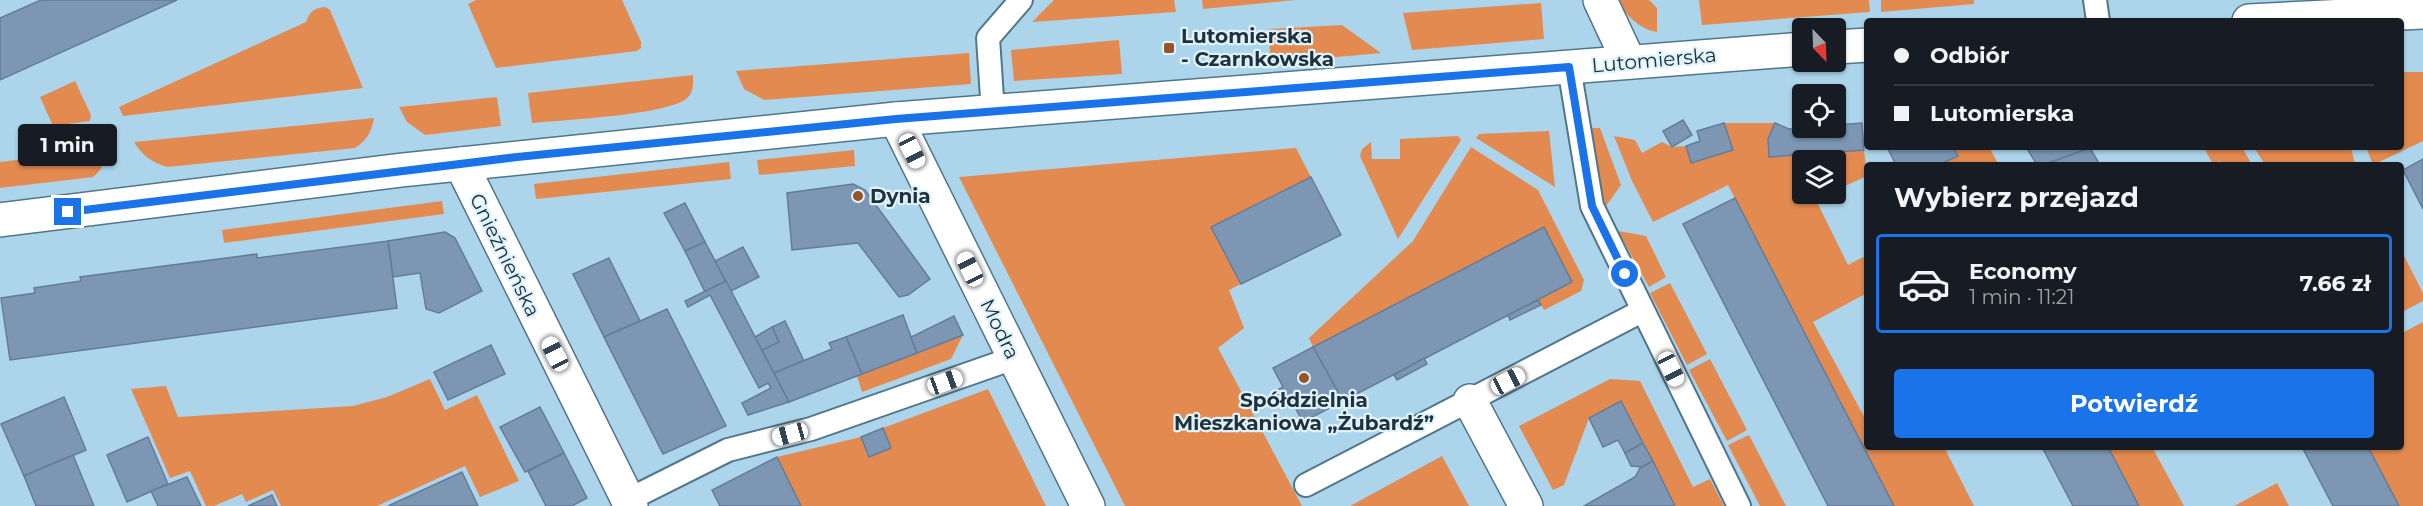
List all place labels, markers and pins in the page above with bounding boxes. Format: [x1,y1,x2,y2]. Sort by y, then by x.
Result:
place label: Lutomierska - Czarnkowska [1181,24,1334,71]
marker: Lutomierska - Czarnkowska [1162,41,1176,55]
place label: Dynia [870,184,931,208]
marker: Dynia [851,189,865,203]
marker: Spółdzielnia Mieszkaniowa „Żubardź” [1297,371,1311,385]
place label: Spółdzielnia Mieszkaniowa „Żubardź” [1174,388,1434,435]

